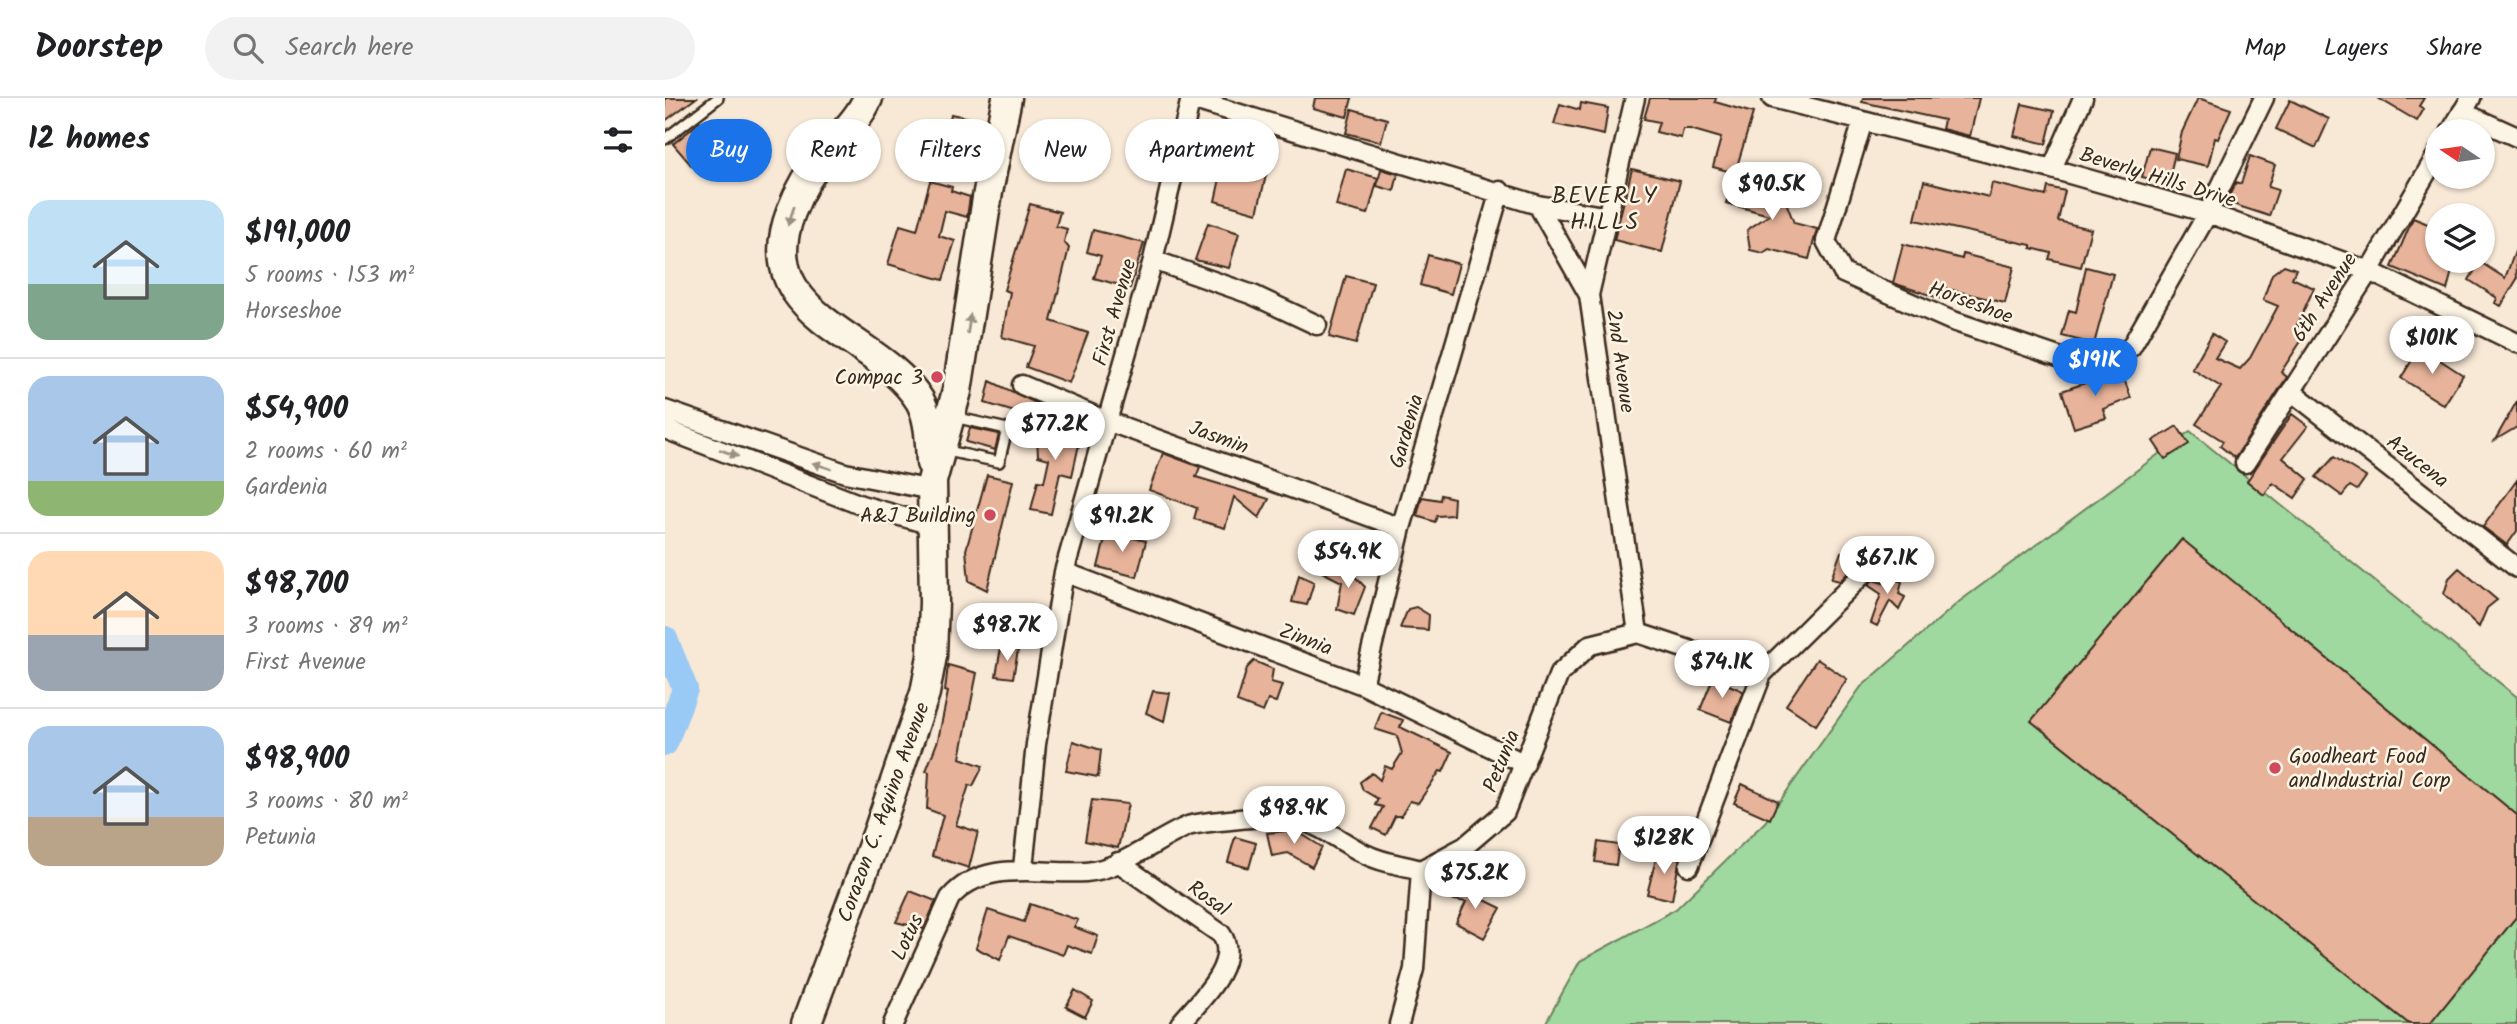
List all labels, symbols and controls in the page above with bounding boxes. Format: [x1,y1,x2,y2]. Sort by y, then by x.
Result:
search box [205,17,695,80]
text: Doorstep [35,22,163,75]
text: Search here [285,27,413,69]
icon: search [229,29,267,67]
text: Map [2244,29,2286,68]
text: Layers [2324,29,2388,68]
text: Share [2426,29,2482,68]
text: 12 homes [28,116,150,164]
chip: Buy [686,119,772,182]
chip: Rent [786,119,881,182]
chip: Filters [895,119,1005,182]
chip: New [1019,119,1111,182]
chip: Apartment [1125,119,1279,182]
north arrow [2425,119,2495,189]
map controls [2425,119,2495,273]
icon: filters [599,121,637,159]
street label: Beverly Hills Drive [2075,139,2240,218]
pin: $90.5K [1715,162,1829,222]
text: $90.5K [1738,167,1806,203]
district label: BEVERLY HILLS [1551,179,1659,241]
button: layers [2425,203,2495,273]
one-way arrow [785,205,796,226]
text: $191,000 [245,210,350,258]
icon: home [84,228,168,312]
street label: 6th Avenue [2284,246,2367,349]
street label: First Avenue [1084,254,1147,370]
text: 5 rooms · 153 m² [245,258,414,294]
street label: Horseshoe [1923,273,2018,334]
text: Horseshoe [245,294,342,330]
street label: 2nd Avenue [1596,307,1643,416]
one-way arrow [964,313,975,335]
pin: $101K [2383,316,2481,376]
text: $101K [2405,321,2459,357]
pin: $191K [2046,338,2144,398]
text: $191K [2069,343,2122,379]
place label: Compac 3 [835,362,923,395]
marker: Compac 3 [929,369,945,385]
text: $54,900 [245,386,348,434]
street label: Gardenia [1381,391,1434,472]
pin: $77.2K [998,402,1112,462]
icon: home [84,404,168,488]
text: $77.2K [1021,407,1089,443]
street label: Jasmin [1184,412,1253,464]
street label: Azucena [2379,427,2456,497]
text: 2 rooms · 60 m² [245,434,407,470]
one-way arrow [719,448,740,459]
one-way arrow [811,460,832,471]
text: Gardenia [245,470,328,506]
pin: $91.2K [1065,494,1179,554]
text: $91.2K [1090,499,1154,535]
place label: A&J Building [860,500,976,533]
marker: A&J Building [982,507,998,523]
pin: $54.9K [1291,531,1405,590]
text: $54.9K [1314,535,1382,571]
pin: $67.1K [1830,536,1944,596]
text: $67.1K [1855,541,1919,577]
text: $98,700 [245,561,348,609]
icon: home [84,579,168,663]
pin: $98.7K [950,603,1064,663]
text: $98.7K [973,608,1041,644]
text: 3 rooms · 89 m² [245,609,408,645]
street label: Zinnia [1274,615,1337,666]
pin: $74.1K [1665,640,1779,700]
text: First Avenue [245,645,366,681]
text: $74.1K [1690,645,1754,681]
street label: Corazon C. Aquino Avenue [829,697,940,927]
street label: Petunia [1475,725,1530,798]
text: $98,900 [245,736,349,784]
place label: Goodheart Food andIndustrial Corp [2289,741,2450,798]
icon: home [84,754,168,838]
marker: Goodheart Food andIndustrial Corp [2267,760,2283,776]
text: 3 rooms · 80 m² [245,784,408,820]
pin: $98.9K [1237,786,1351,846]
text: $98.9K [1259,791,1329,827]
pin: $128K [1615,816,1713,876]
text: Petunia [245,820,316,856]
text: $128K [1633,821,1695,857]
pin: $75.2K [1418,852,1532,911]
text: $75.2K [1441,856,1509,892]
street label: Rosal [1180,872,1236,926]
street label: Lotus [883,909,934,966]

